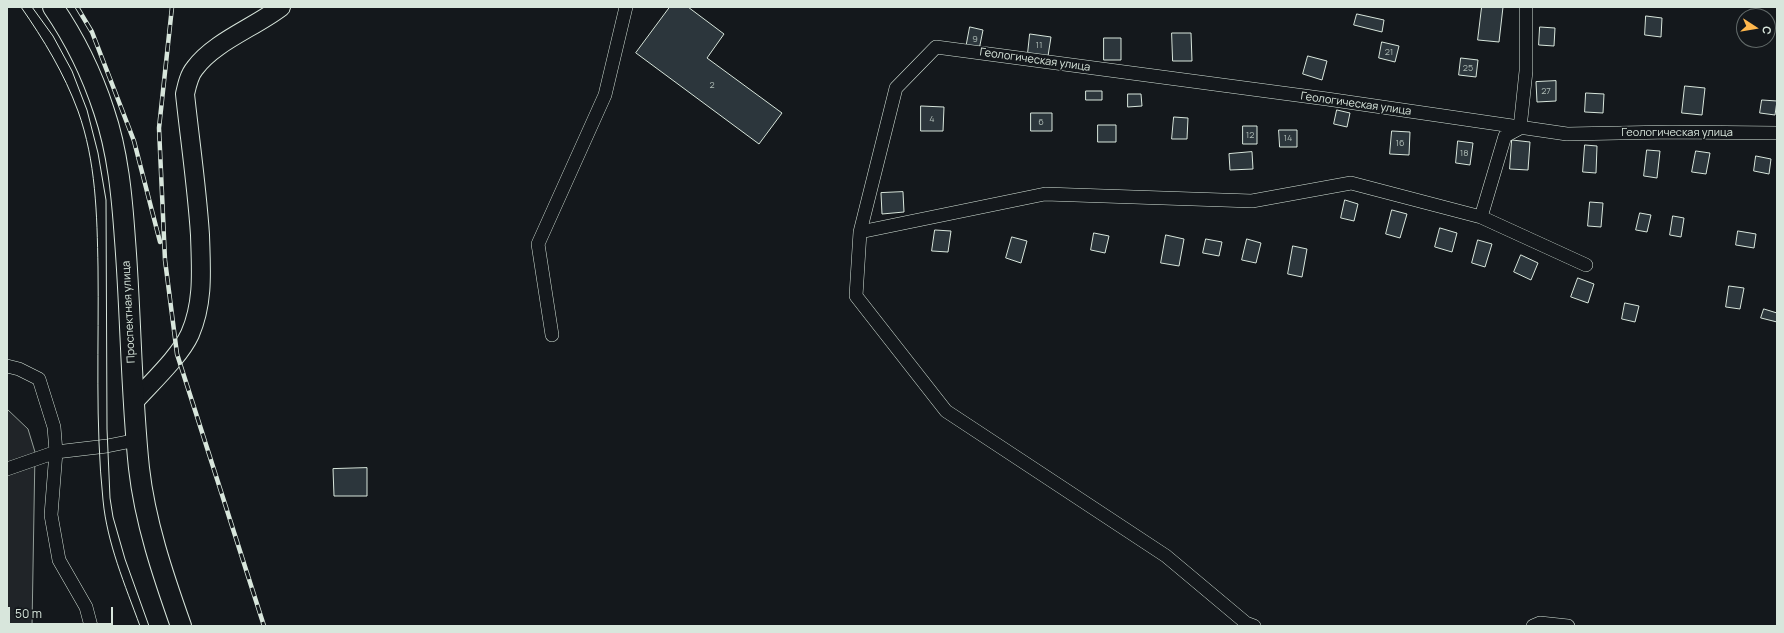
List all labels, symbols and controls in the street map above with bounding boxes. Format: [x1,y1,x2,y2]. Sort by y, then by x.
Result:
north arrow [1736,8,1776,48]
text: С [1759,25,1775,36]
house number: 9 [972,34,978,44]
house number: 11 [1035,40,1043,50]
street label: Геологическая улица [979,46,1091,74]
house number: 21 [1385,47,1393,57]
house number: 25 [1463,63,1473,73]
house number: 2 [709,80,715,90]
house number: 27 [1541,86,1551,96]
street label: Геологическая улица [1300,90,1412,118]
house number: 4 [929,114,935,124]
house number: 6 [1038,117,1044,127]
street label: Геологическая улица [1621,126,1733,140]
house number: 12 [1246,130,1254,140]
house number: 14 [1284,133,1292,143]
house number: 16 [1395,138,1405,148]
house number: 18 [1460,148,1468,158]
street label: Проспектная улица [120,261,138,363]
scale bar [10,599,115,625]
text: 50 m [15,605,42,622]

